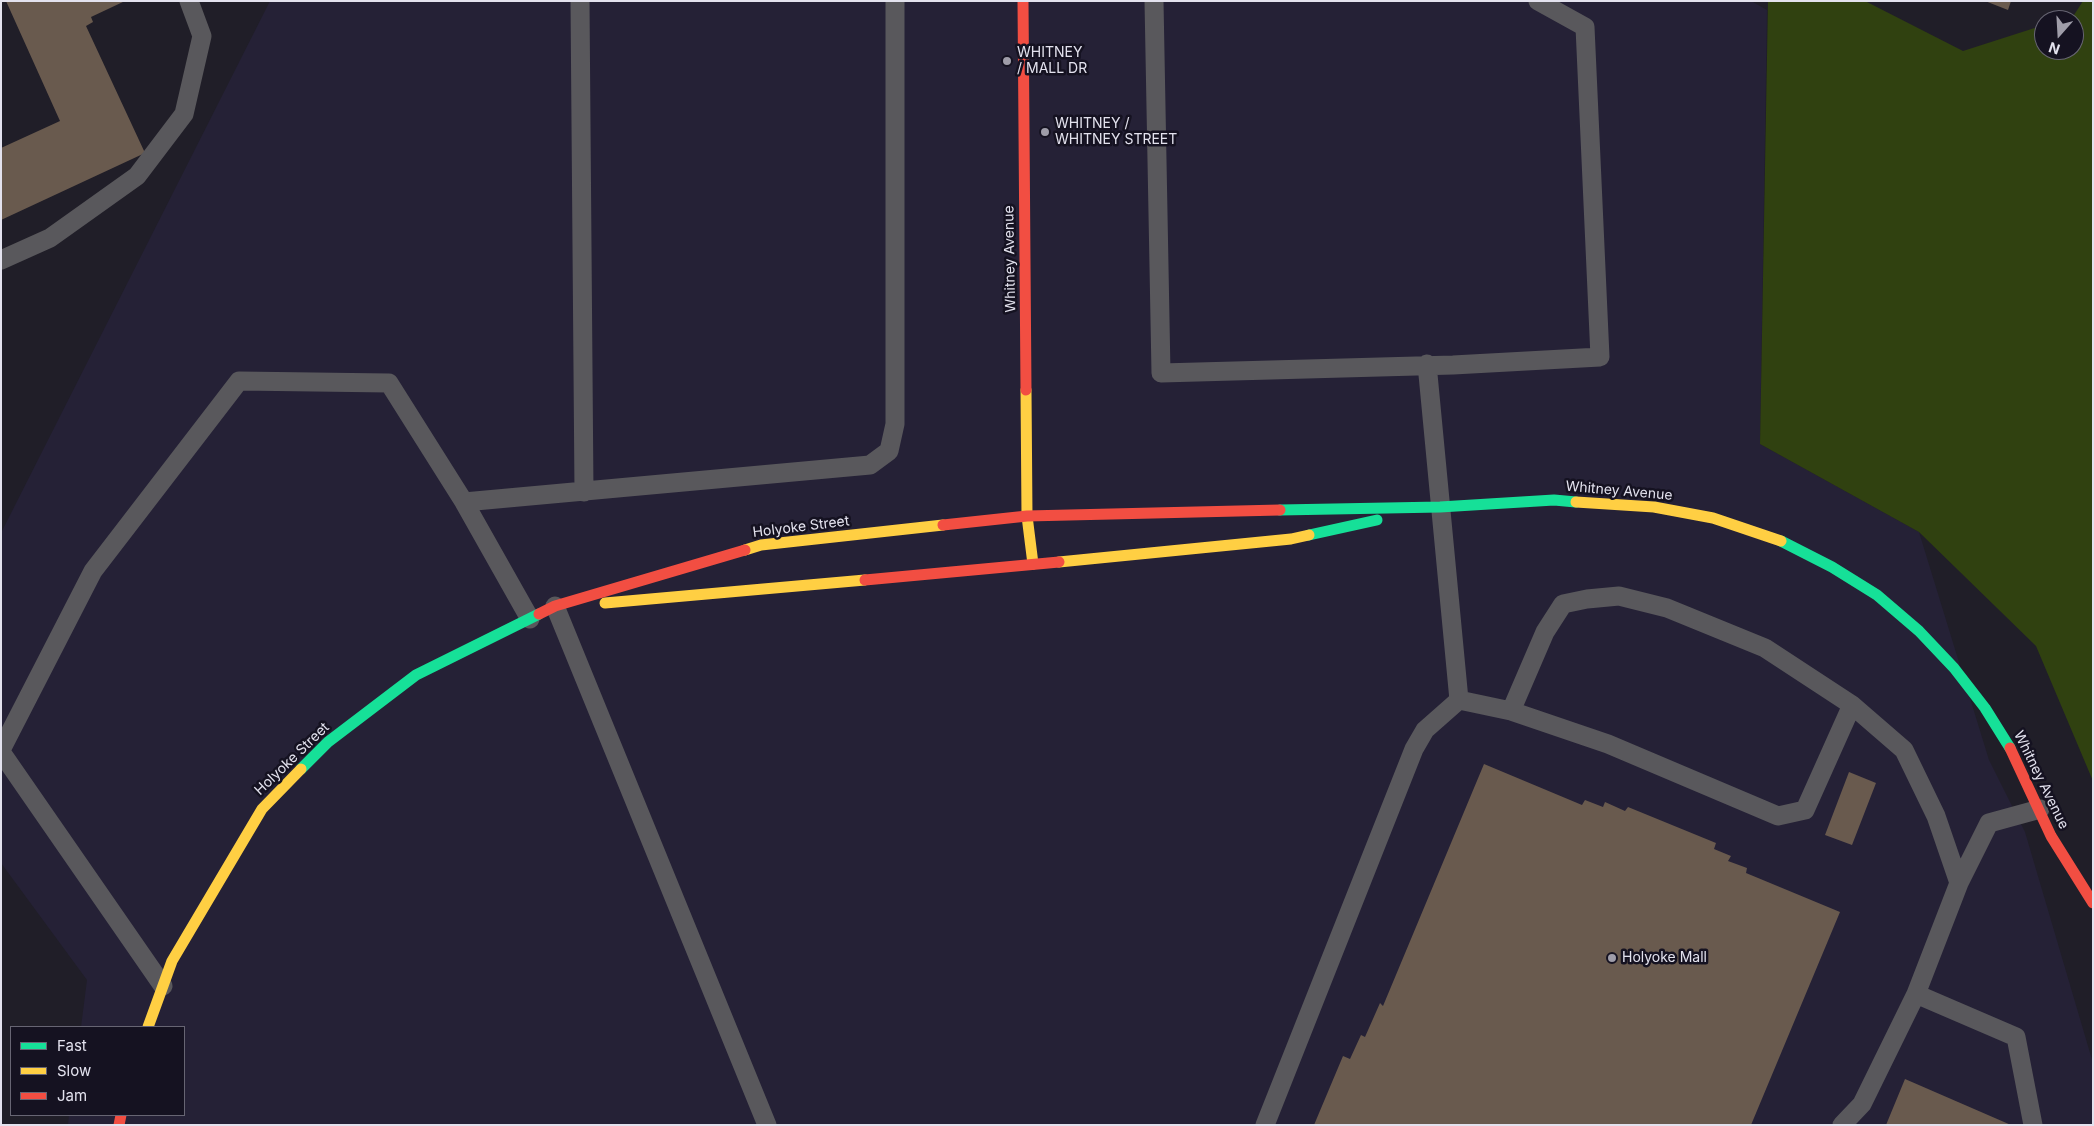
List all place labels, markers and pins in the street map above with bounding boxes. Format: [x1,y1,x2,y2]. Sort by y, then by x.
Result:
place label: WHITNEY / MALL DR [1017,45,1087,78]
marker: WHITNEY / MALL DR [1001,55,1013,67]
place label: WHITNEY / WHITNEY STREET [1055,116,1177,148]
marker: WHITNEY / WHITNEY STREET [1039,126,1051,138]
place label: Holyoke Mall [1622,950,1707,966]
marker: Holyoke Mall [1606,952,1618,964]

